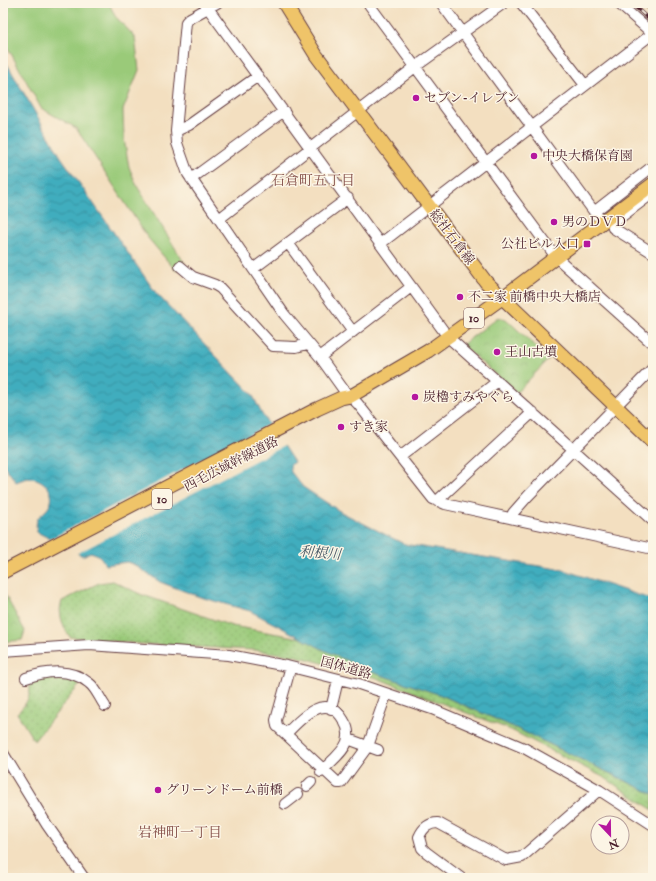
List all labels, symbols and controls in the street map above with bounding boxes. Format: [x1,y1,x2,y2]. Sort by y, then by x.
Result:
place label: セブン-イレブン [424,90,519,106]
marker: セブン-イレブン [411,93,421,103]
place label: 中央大橋保育園 [542,148,633,164]
marker: 中央大橋保育園 [529,151,539,161]
district label: 石倉町五丁目 [271,172,355,189]
street label: 総社石倉線 [426,206,478,268]
place label: 男のＤＶＤ [562,214,627,230]
marker: 男のＤＶＤ [549,217,559,227]
place label: 公社ビル入口 [501,236,579,252]
marker: 公社ビル入口 [582,239,592,249]
place label: 不二家 前橋中央大橋店 [468,289,601,305]
marker: 不二家 前橋中央大橋店 [455,292,465,302]
road number: 10 [464,308,484,328]
place label: 王山古墳 [505,344,557,360]
marker: 王山古墳 [492,347,502,357]
place label: 炭櫓すみやぐら [423,389,514,405]
marker: 炭櫓すみやぐら [410,392,420,402]
place label: すき家 [349,419,388,435]
marker: すき家 [336,422,346,432]
street label: 西毛広域幹線道路 [181,433,281,495]
road number: 10 [152,489,172,509]
water label: 利根川 [298,543,344,563]
street label: 国体道路 [319,654,373,682]
place label: グリーンドーム前橋 [166,782,283,798]
marker: グリーンドーム前橋 [153,785,163,795]
north arrow [590,815,630,855]
district label: 岩神町一丁目 [138,824,222,841]
text: N [605,836,621,852]

